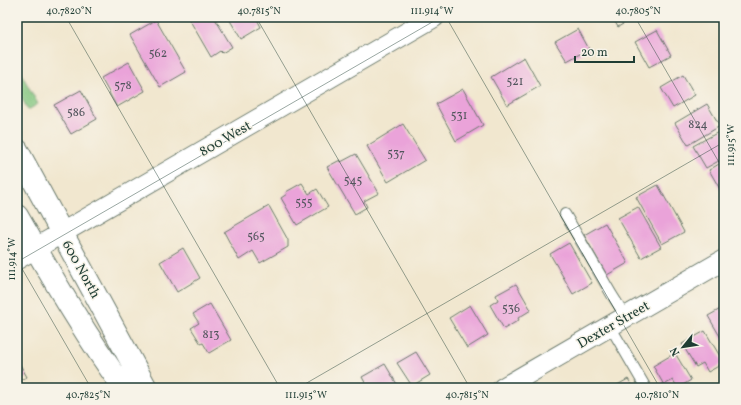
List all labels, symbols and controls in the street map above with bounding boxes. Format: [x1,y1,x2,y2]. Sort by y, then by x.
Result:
text: 40.7820°N [46,4,92,18]
text: 40.7815°N [237,4,281,18]
text: 111.914°W [410,4,454,18]
text: 40.7805°N [615,4,661,18]
scale bar [575,38,634,64]
text: 20 m [581,45,608,61]
house number: 562 [149,46,167,62]
house number: 521 [507,74,523,90]
house number: 578 [114,78,132,94]
house number: 586 [67,105,85,121]
house number: 531 [451,108,467,124]
street label: 800 West [196,117,255,162]
house number: 824 [688,117,708,133]
text: 111.915°W [724,124,738,166]
house number: 537 [387,146,405,162]
house number: 545 [344,173,362,189]
house number: 555 [295,195,313,211]
house number: 565 [247,229,265,245]
text: 111.914°W [5,237,19,281]
street label: 600 North [57,237,104,302]
street label: Dexter Street [574,297,654,354]
house number: 536 [502,301,520,317]
house number: 813 [203,327,219,343]
north arrow [663,327,703,367]
text: N [667,344,684,358]
text: 40.7825°N [66,388,111,402]
text: 111.915°W [285,388,327,402]
text: 40.7815°N [445,388,489,402]
text: 40.7810°N [635,388,680,402]

